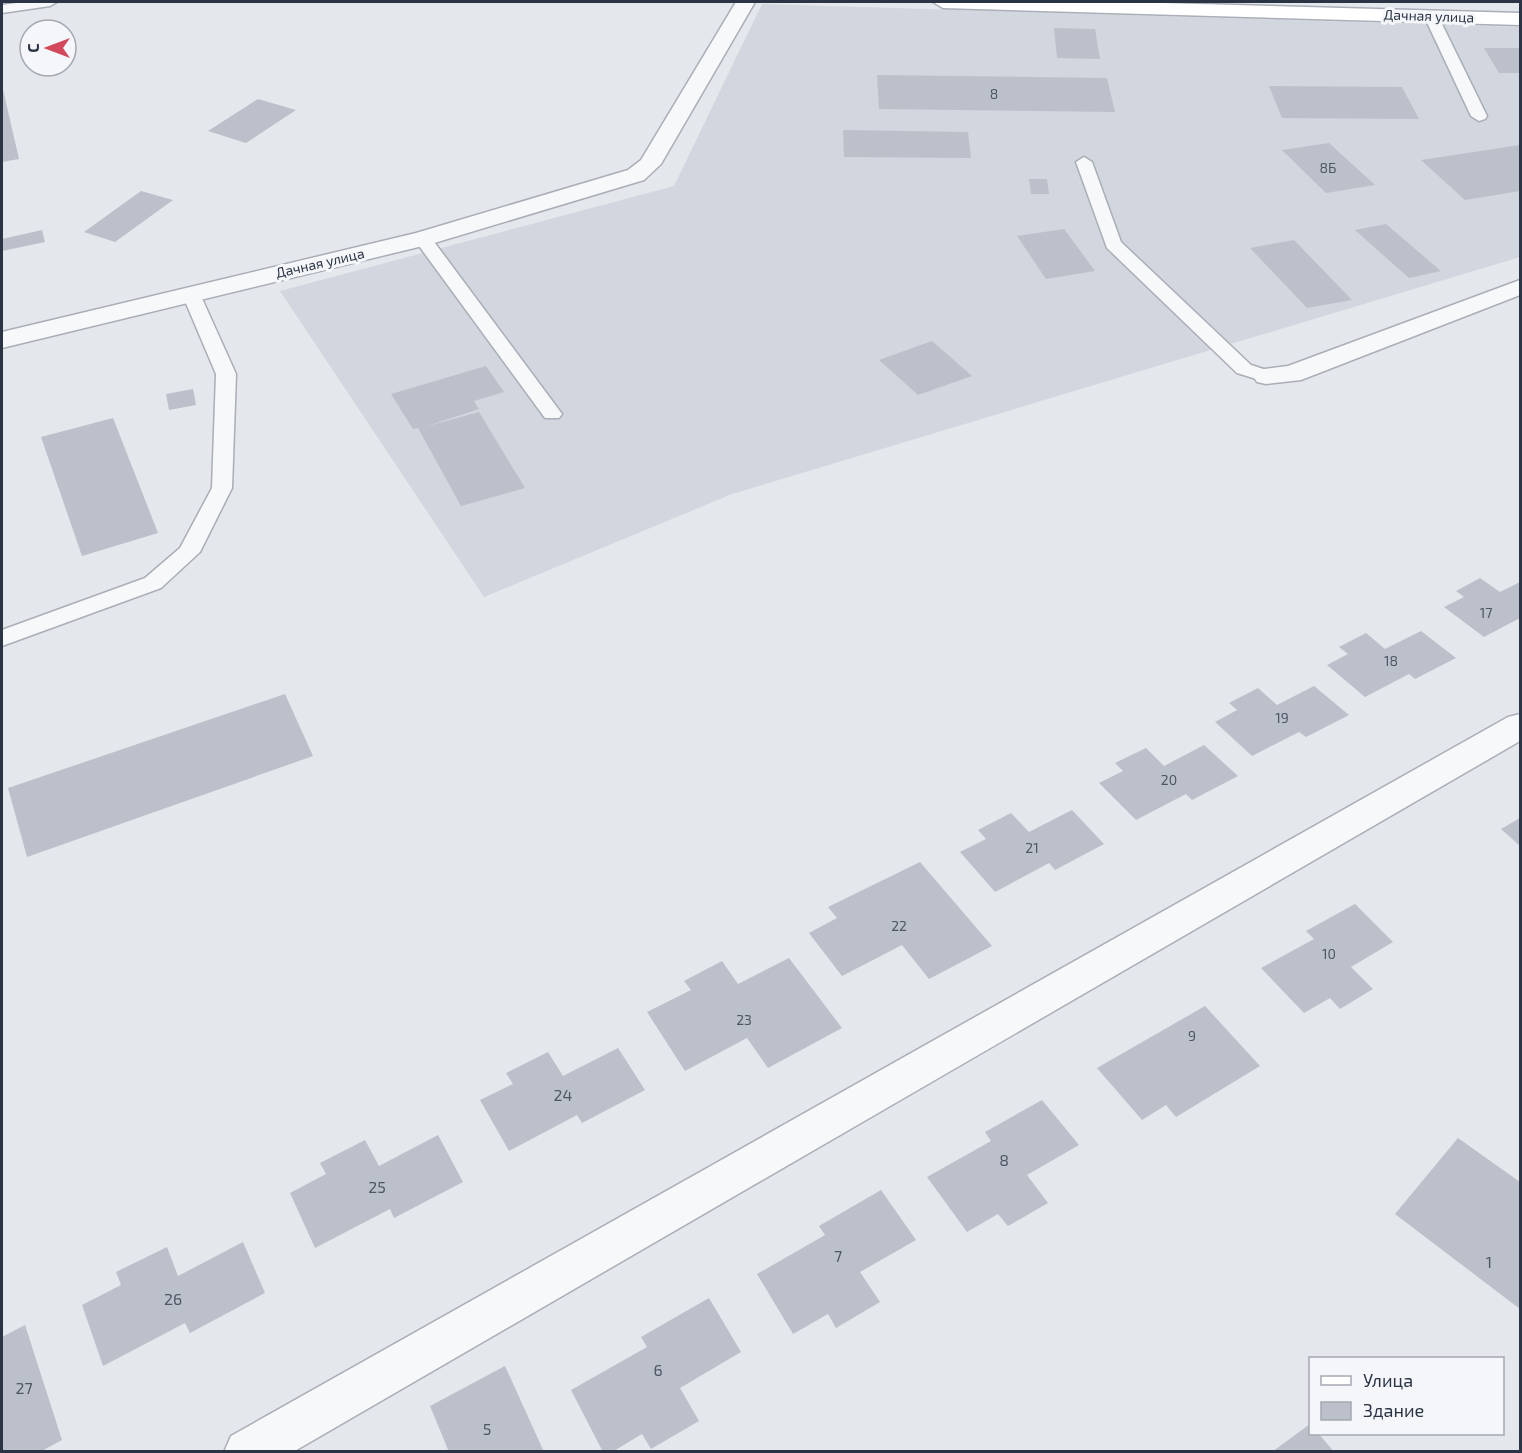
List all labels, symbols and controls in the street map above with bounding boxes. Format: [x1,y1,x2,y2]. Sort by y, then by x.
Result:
street label: Дачная улица [1383,5,1475,26]
north arrow [18,18,78,78]
text: С [23,43,42,53]
house number: 8 [990,85,998,102]
house number: 8Б [1320,159,1336,176]
street label: Дачная улица [274,244,366,281]
house number: 17 [1480,604,1492,621]
house number: 18 [1384,652,1398,669]
house number: 19 [1275,709,1289,726]
house number: 20 [1161,771,1177,788]
house number: 21 [1025,839,1039,856]
house number: 22 [891,917,907,934]
house number: 10 [1322,945,1336,962]
house number: 23 [736,1011,752,1028]
house number: 9 [1188,1027,1196,1044]
house number: 24 [554,1085,573,1104]
house number: 8 [999,1150,1009,1169]
house number: 25 [368,1177,386,1196]
house number: 7 [834,1246,842,1265]
house number: 1 [1486,1252,1492,1271]
house number: 26 [164,1289,182,1308]
legend [1309,1357,1504,1435]
house number: 6 [653,1360,663,1379]
text: Улица [1363,1369,1413,1391]
house number: 27 [15,1378,33,1397]
text: Здание [1363,1399,1424,1421]
house number: 5 [483,1419,491,1438]

